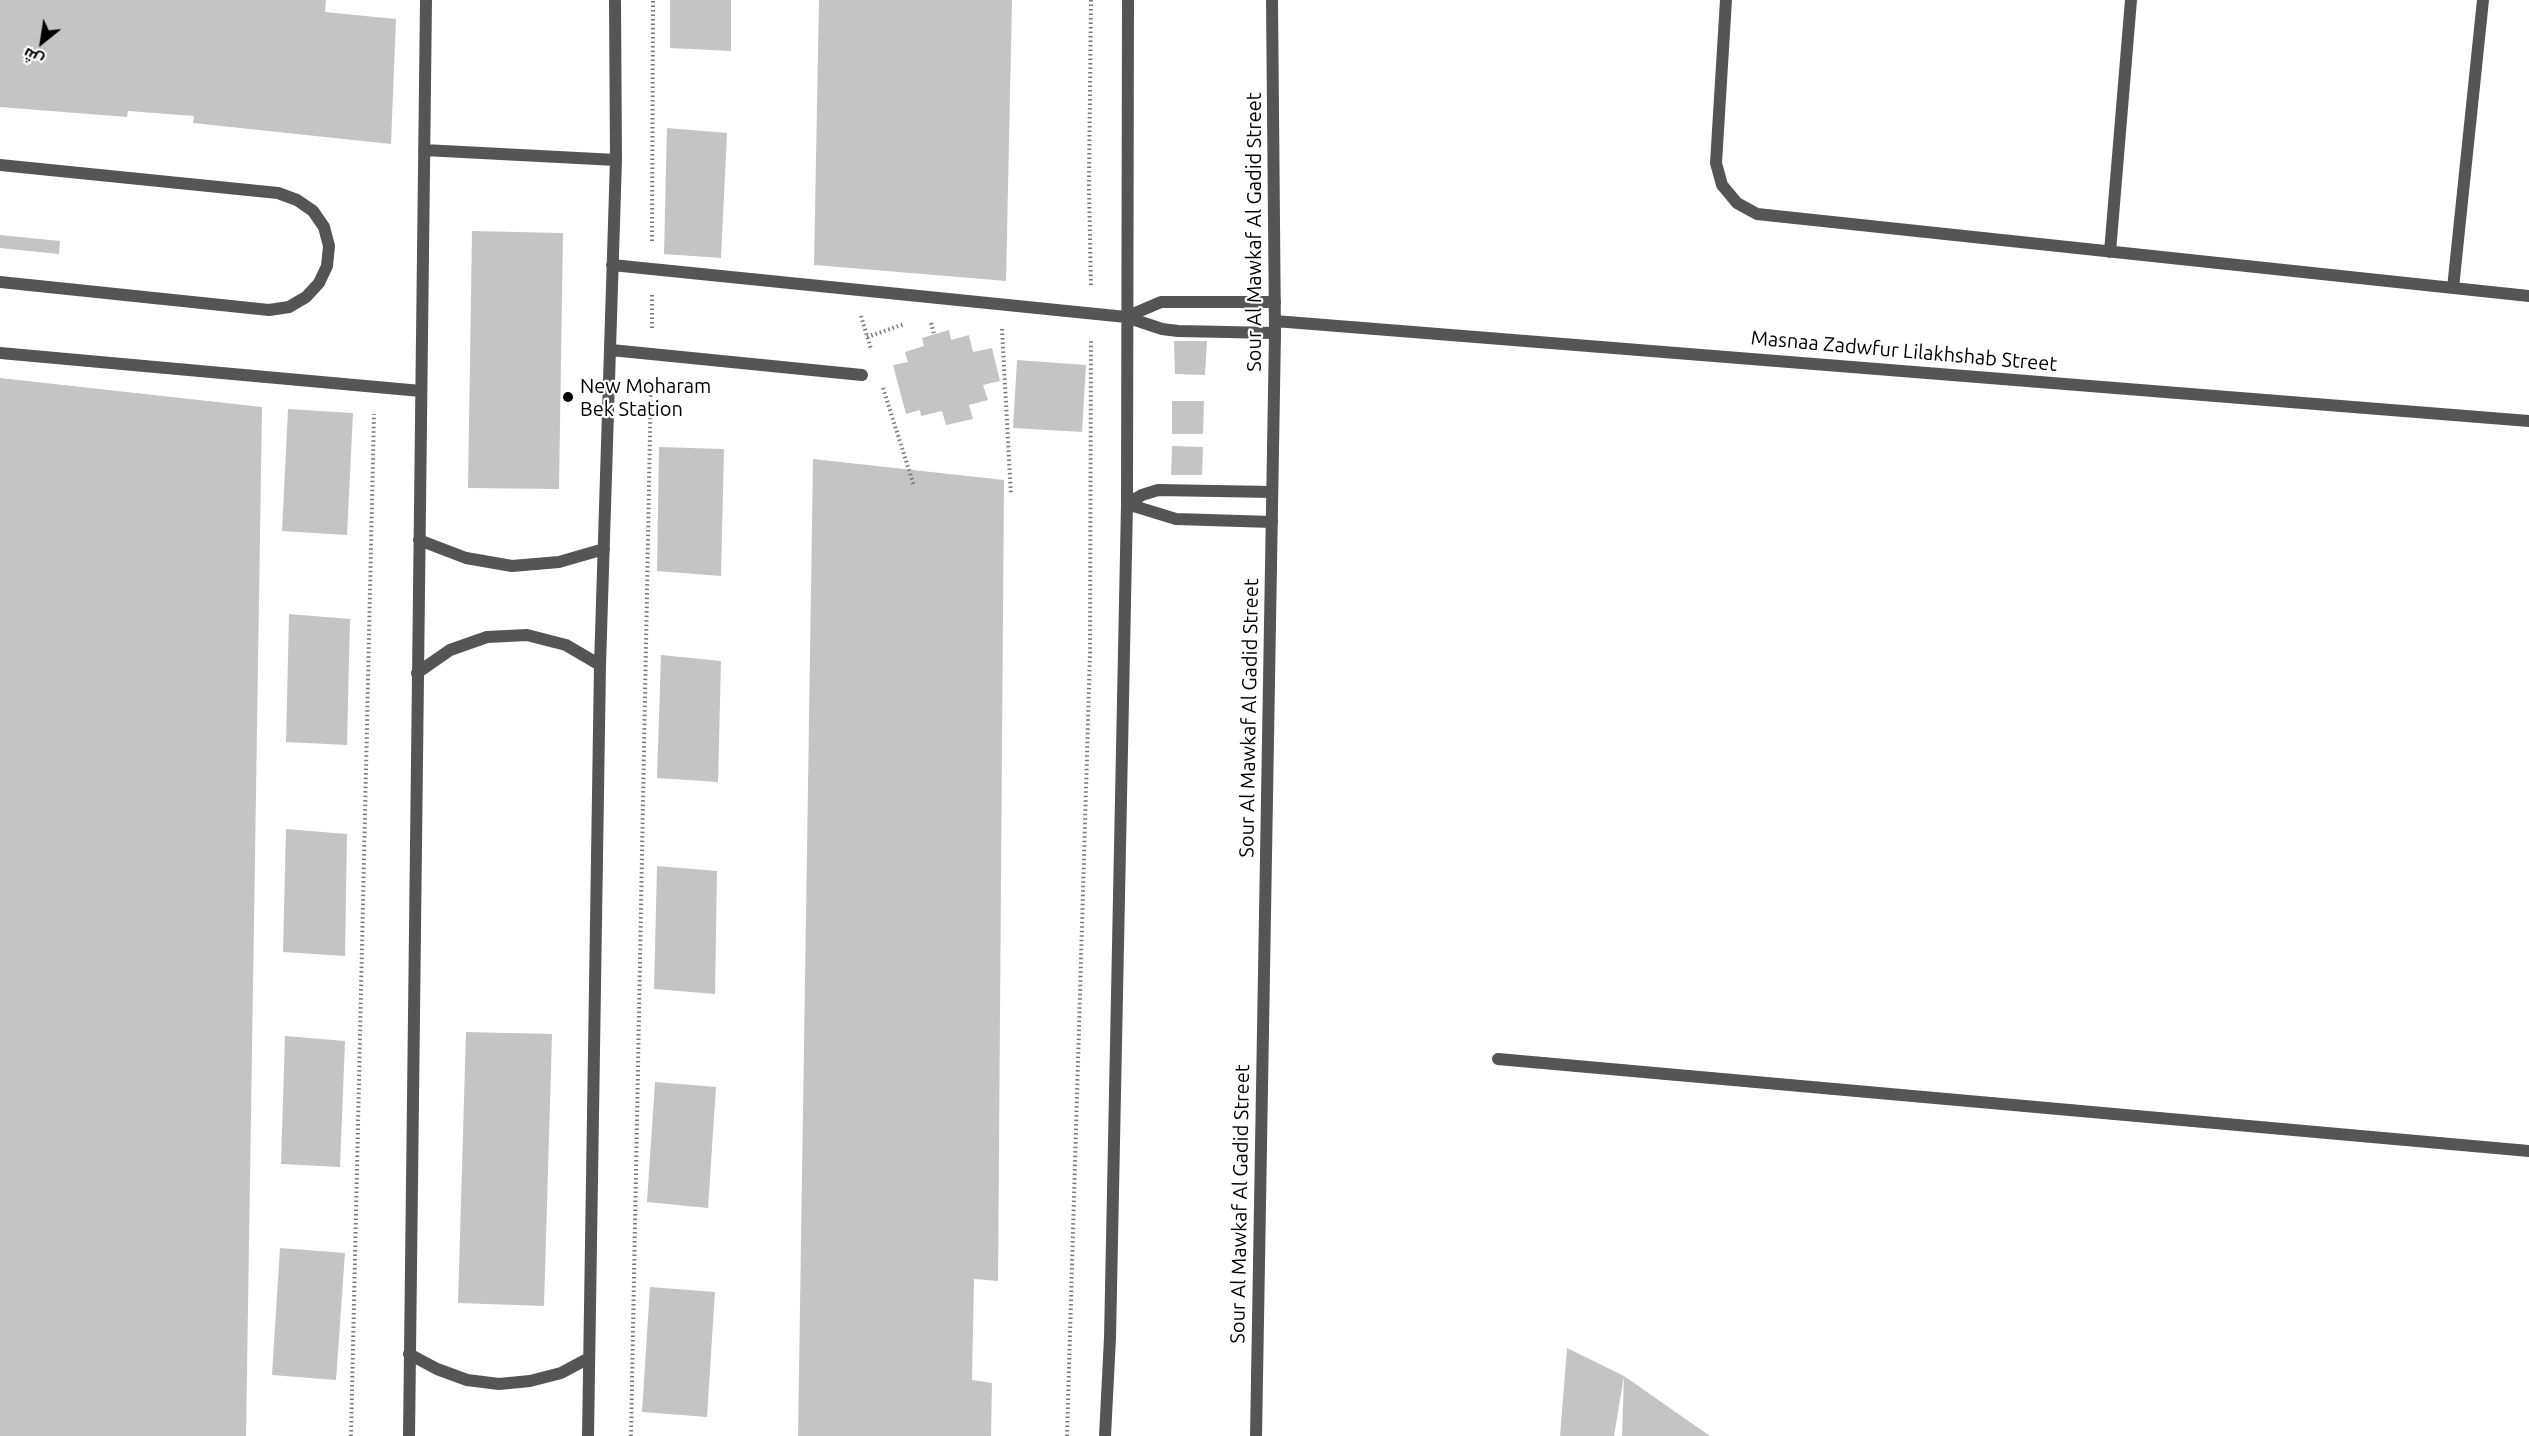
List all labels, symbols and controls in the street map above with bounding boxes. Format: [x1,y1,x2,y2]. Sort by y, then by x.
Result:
north arrow [12,12,72,72]
text: ش [20,45,46,71]
street label: Sour Al Mawkaf Al Gadid Street [1242,92,1266,372]
street label: Masnaa Zadwfur Lilakhshab Street [1750,326,2058,376]
place label: New Moharam Bek Station [580,374,711,421]
marker: New Moharam Bek Station [561,390,575,404]
street label: Sour Al Mawkaf Al Gadid Street [1235,578,1263,858]
street label: Sour Al Mawkaf Al Gadid Street [1226,1064,1254,1344]

